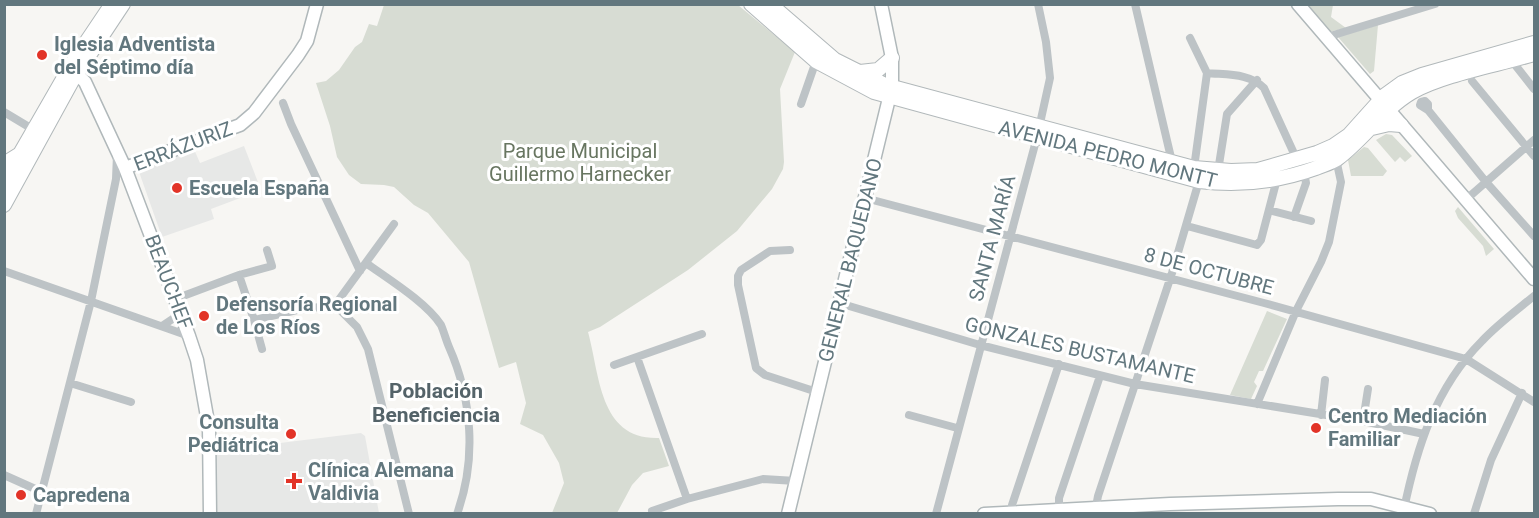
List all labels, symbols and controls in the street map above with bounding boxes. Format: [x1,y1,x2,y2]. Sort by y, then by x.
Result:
place label: Iglesia Adventista del Séptimo día [54,32,215,79]
marker: Iglesia Adventista del Séptimo día [35,48,49,62]
street label: AVENIDA PEDRO MONTT [996,115,1220,193]
street label: ERRÁZURIZ [130,116,236,176]
park label: Parque Municipal Guillermo Harnecker [489,139,671,186]
street label: GENERAL BAQUEDANO [813,156,887,364]
street label: SANTA MARÍA [964,172,1020,304]
place label: Escuela España [189,176,330,200]
marker: Escuela España [170,181,184,195]
street label: BEAUCHEF [140,231,198,333]
street label: 8 DE OCTUBRE [1142,242,1276,300]
place label: Defensoría Regional de Los Ríos [216,292,398,339]
marker: Defensoría Regional de Los Ríos [197,309,211,323]
street label: GONZALES BUSTAMANTE [963,312,1197,388]
district label: Población Beneficiencia [372,379,500,427]
place label: Centro Mediación Familiar [1328,404,1487,451]
place label: Consulta Pediátrica [188,410,279,457]
marker: Centro Mediación Familiar [1309,421,1323,435]
marker: Consulta Pediátrica [284,427,298,441]
place label: Clínica Alemana Valdivia [308,458,454,505]
marker: Clínica Alemana Valdivia [285,472,303,490]
place label: Capredena [33,483,130,507]
marker: Capredena [14,488,28,502]

